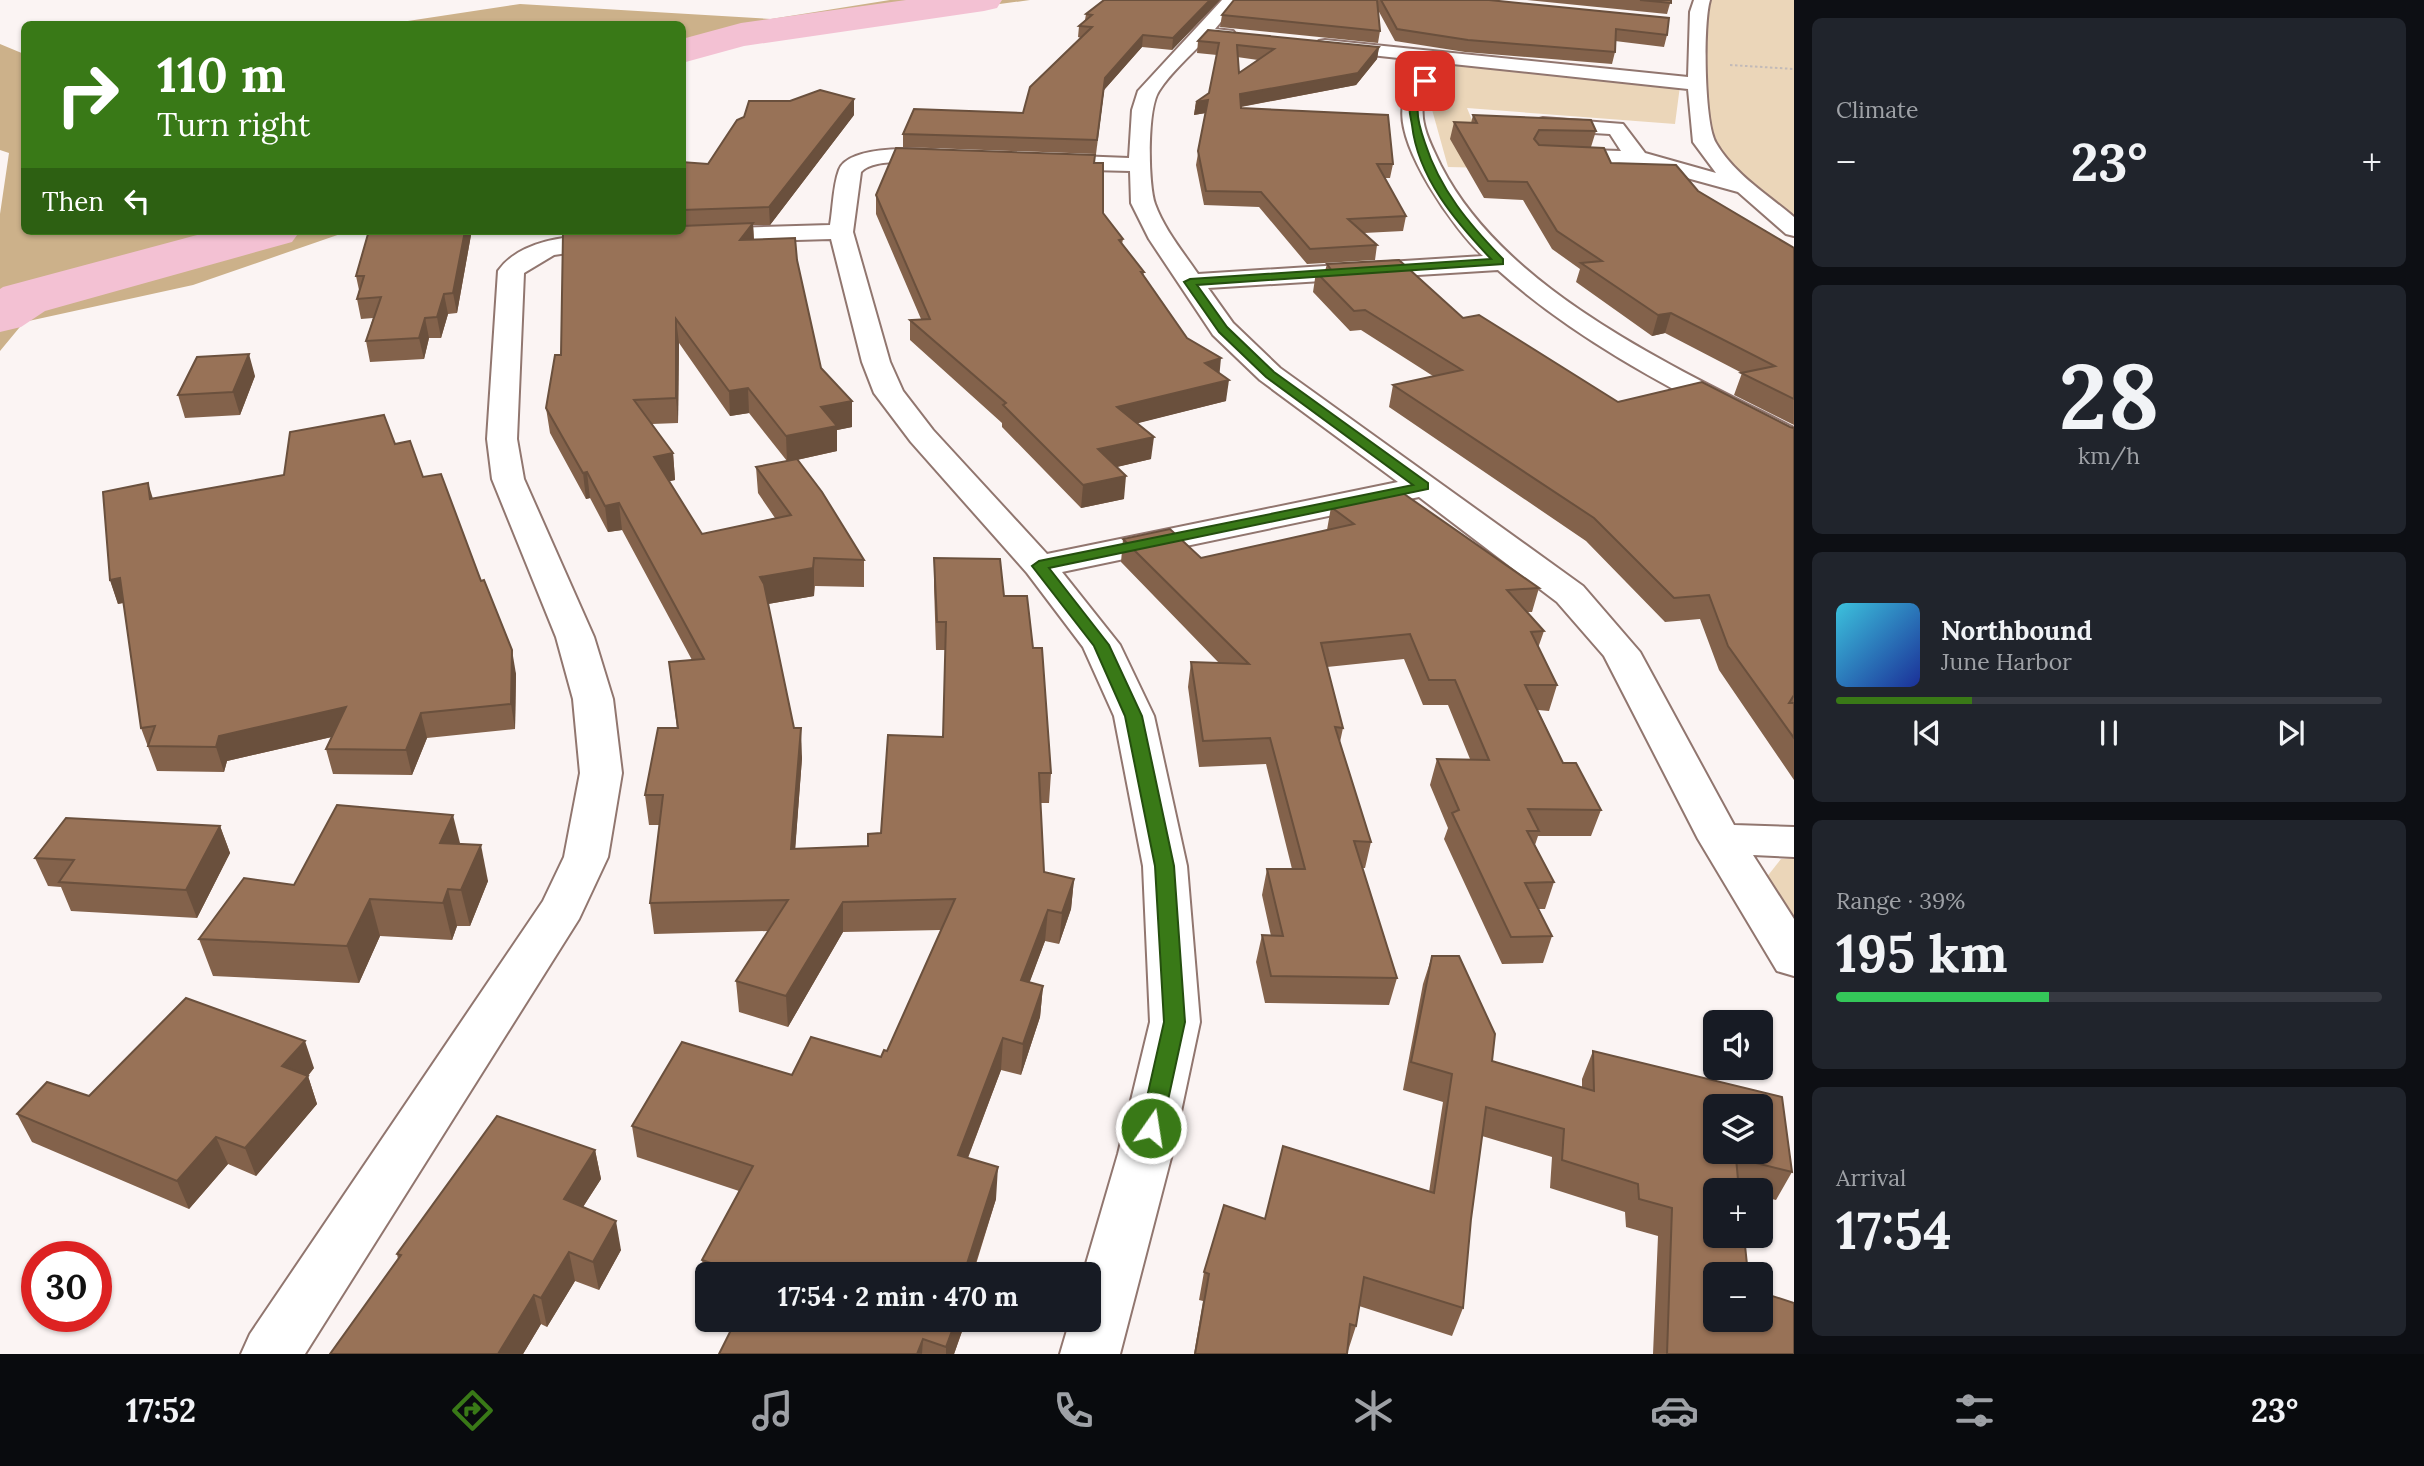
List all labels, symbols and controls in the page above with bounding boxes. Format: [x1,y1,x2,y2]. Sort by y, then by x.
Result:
text: 110 m [157,43,286,105]
icon: right [42,49,133,140]
pin [1395,51,1455,111]
icon: arrive [1406,62,1444,100]
text: Climate [1836,95,1918,124]
text: Turn right [157,104,310,145]
text: 23° [2071,129,2147,195]
text: − [1836,138,1856,186]
text: + [2362,138,2382,186]
icon: left [118,182,156,220]
text: Then [42,185,104,218]
text: 28 [2059,337,2159,454]
text: km/h [2078,441,2140,470]
text: Northbound [1941,614,2092,647]
text: June Harbor [1941,647,2072,676]
icon: previous [1908,714,1946,752]
icon: pause [2090,714,2128,752]
icon: next [2272,714,2310,752]
text: Range · 39% [1836,886,1965,915]
text: 195 km [1836,920,2008,986]
map controls [1703,1010,1773,1332]
button: sound [1703,1010,1773,1080]
position arrow [1114,1091,1188,1165]
button: layers [1703,1094,1773,1164]
text: Arrival [1836,1163,1906,1192]
button: + [1703,1178,1773,1248]
text: 17:54 [1836,1197,1952,1263]
speed limit sign: 30 [21,1241,112,1332]
button: − [1703,1262,1773,1332]
text: 17:54 · 2 min · 470 m [778,1280,1018,1313]
icon: directions [448,1386,497,1435]
icon: music [748,1386,797,1435]
icon: phone [1049,1386,1098,1435]
icon: climate [1349,1386,1398,1435]
icon: car [1650,1386,1699,1435]
icon: filters [1950,1386,1999,1435]
text: 17:52 [126,1390,196,1431]
text: 23° [2251,1390,2298,1431]

